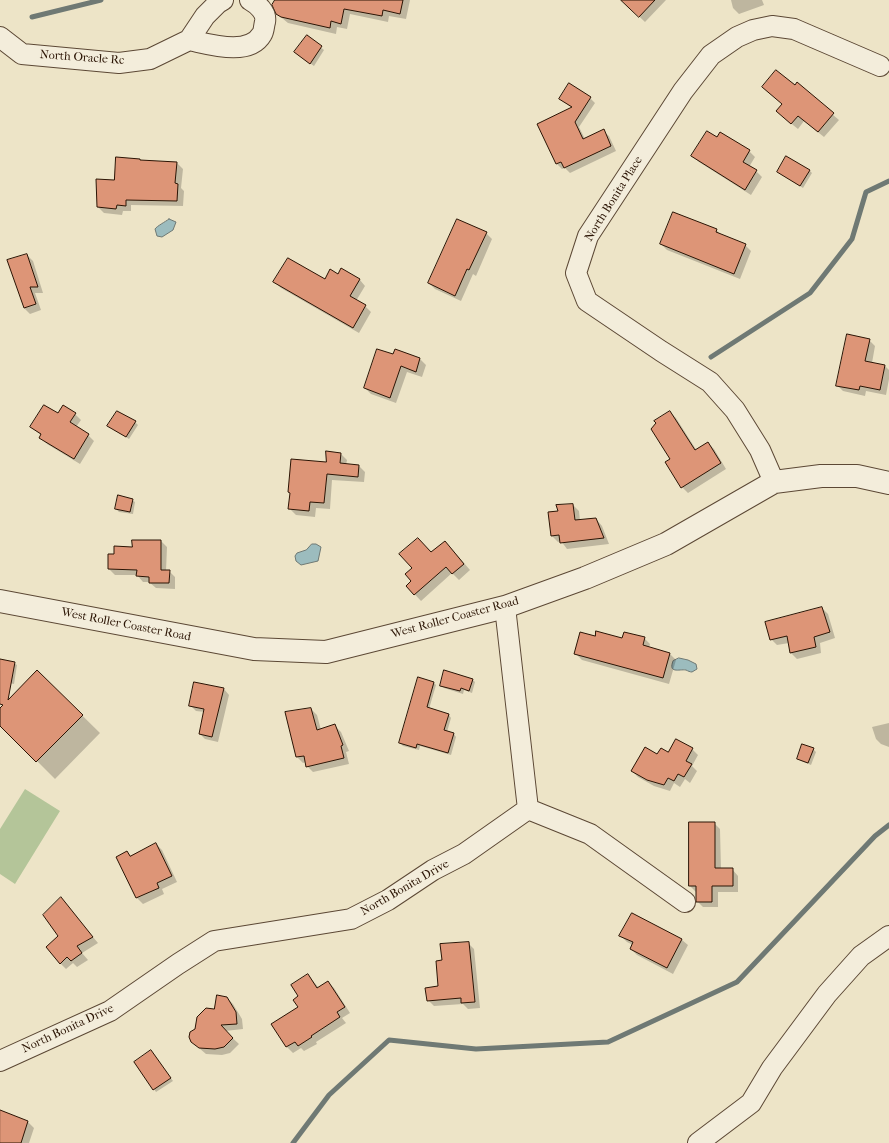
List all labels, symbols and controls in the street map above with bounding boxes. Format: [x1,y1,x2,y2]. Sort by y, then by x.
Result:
street label: North Oracle Rc [39,48,125,68]
street label: North Bonita Place [582,154,646,244]
street label: West Roller Coaster Road [390,594,520,642]
street label: West Roller Coaster Road [60,605,192,645]
street label: North Bonita Drive [358,857,452,919]
street label: North Bonita Drive [20,1001,116,1057]

